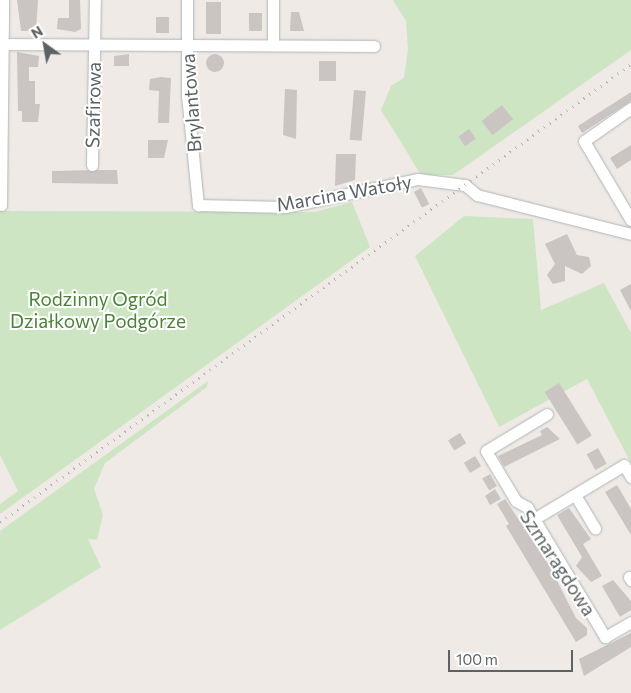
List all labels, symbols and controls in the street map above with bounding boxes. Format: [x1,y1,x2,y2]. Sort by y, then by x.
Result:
north arrow [20,20,70,70]
text: N [28,22,46,42]
street label: Brylantowa [176,53,206,153]
street label: Szafirowa [81,62,105,148]
street label: Marcina Watoły [275,170,413,216]
park label: Rodzinny Ogród Działkowy Podgórze [10,288,186,332]
street label: Szmaragdowa [515,506,601,620]
scale bar [451,640,576,672]
text: 100 m [456,650,498,668]

